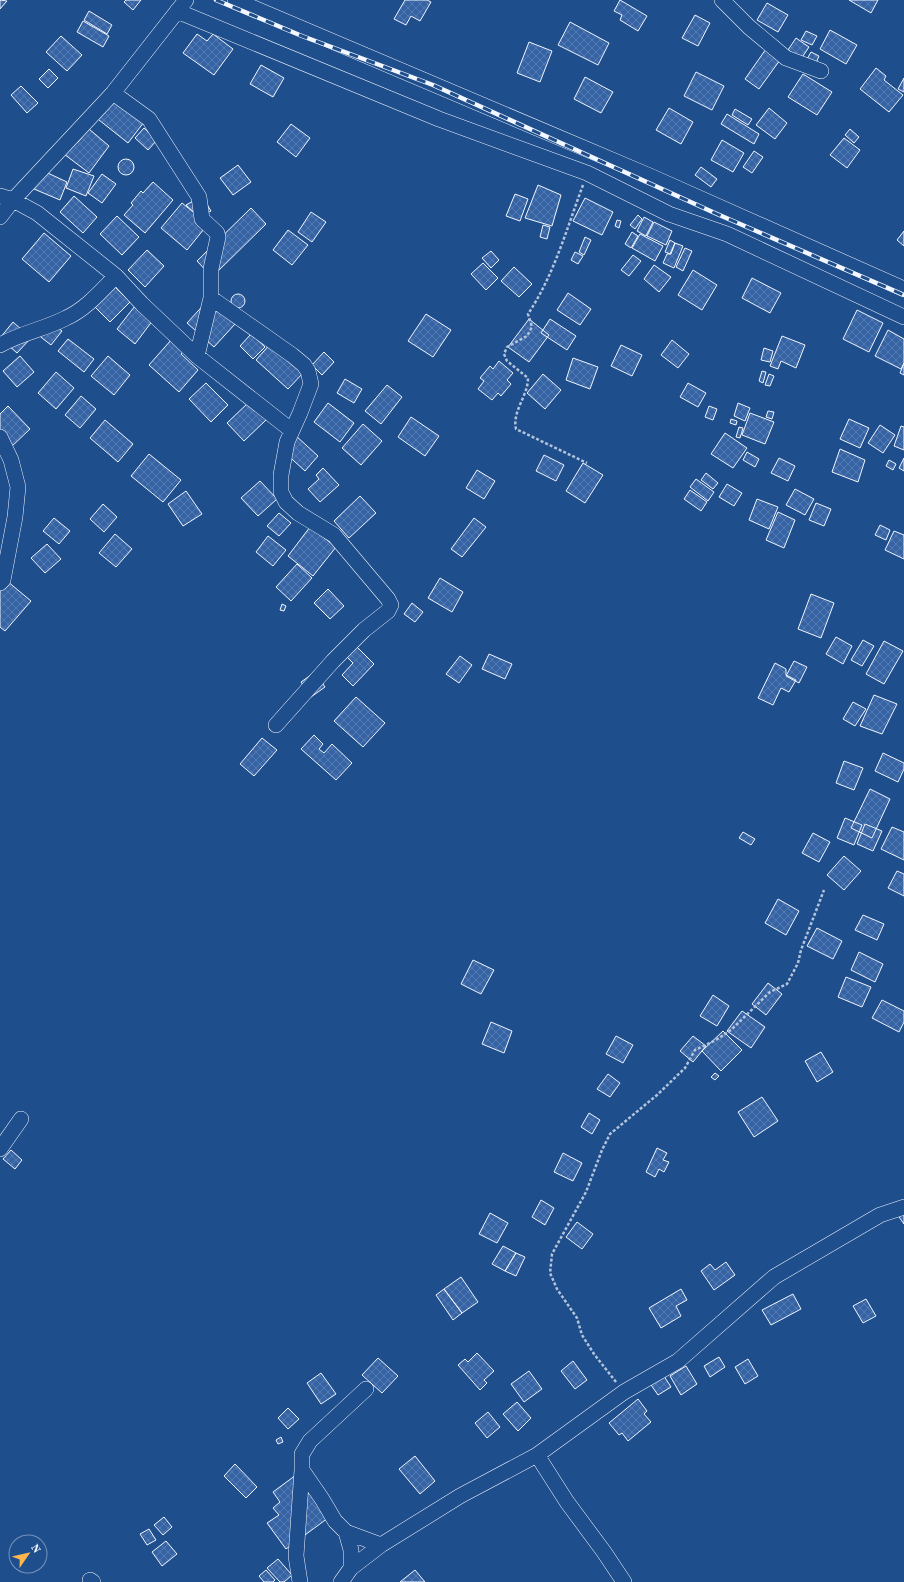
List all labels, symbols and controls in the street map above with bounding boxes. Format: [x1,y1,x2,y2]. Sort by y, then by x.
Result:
north arrow [8,1534,48,1574]
text: N [27,1541,44,1556]

